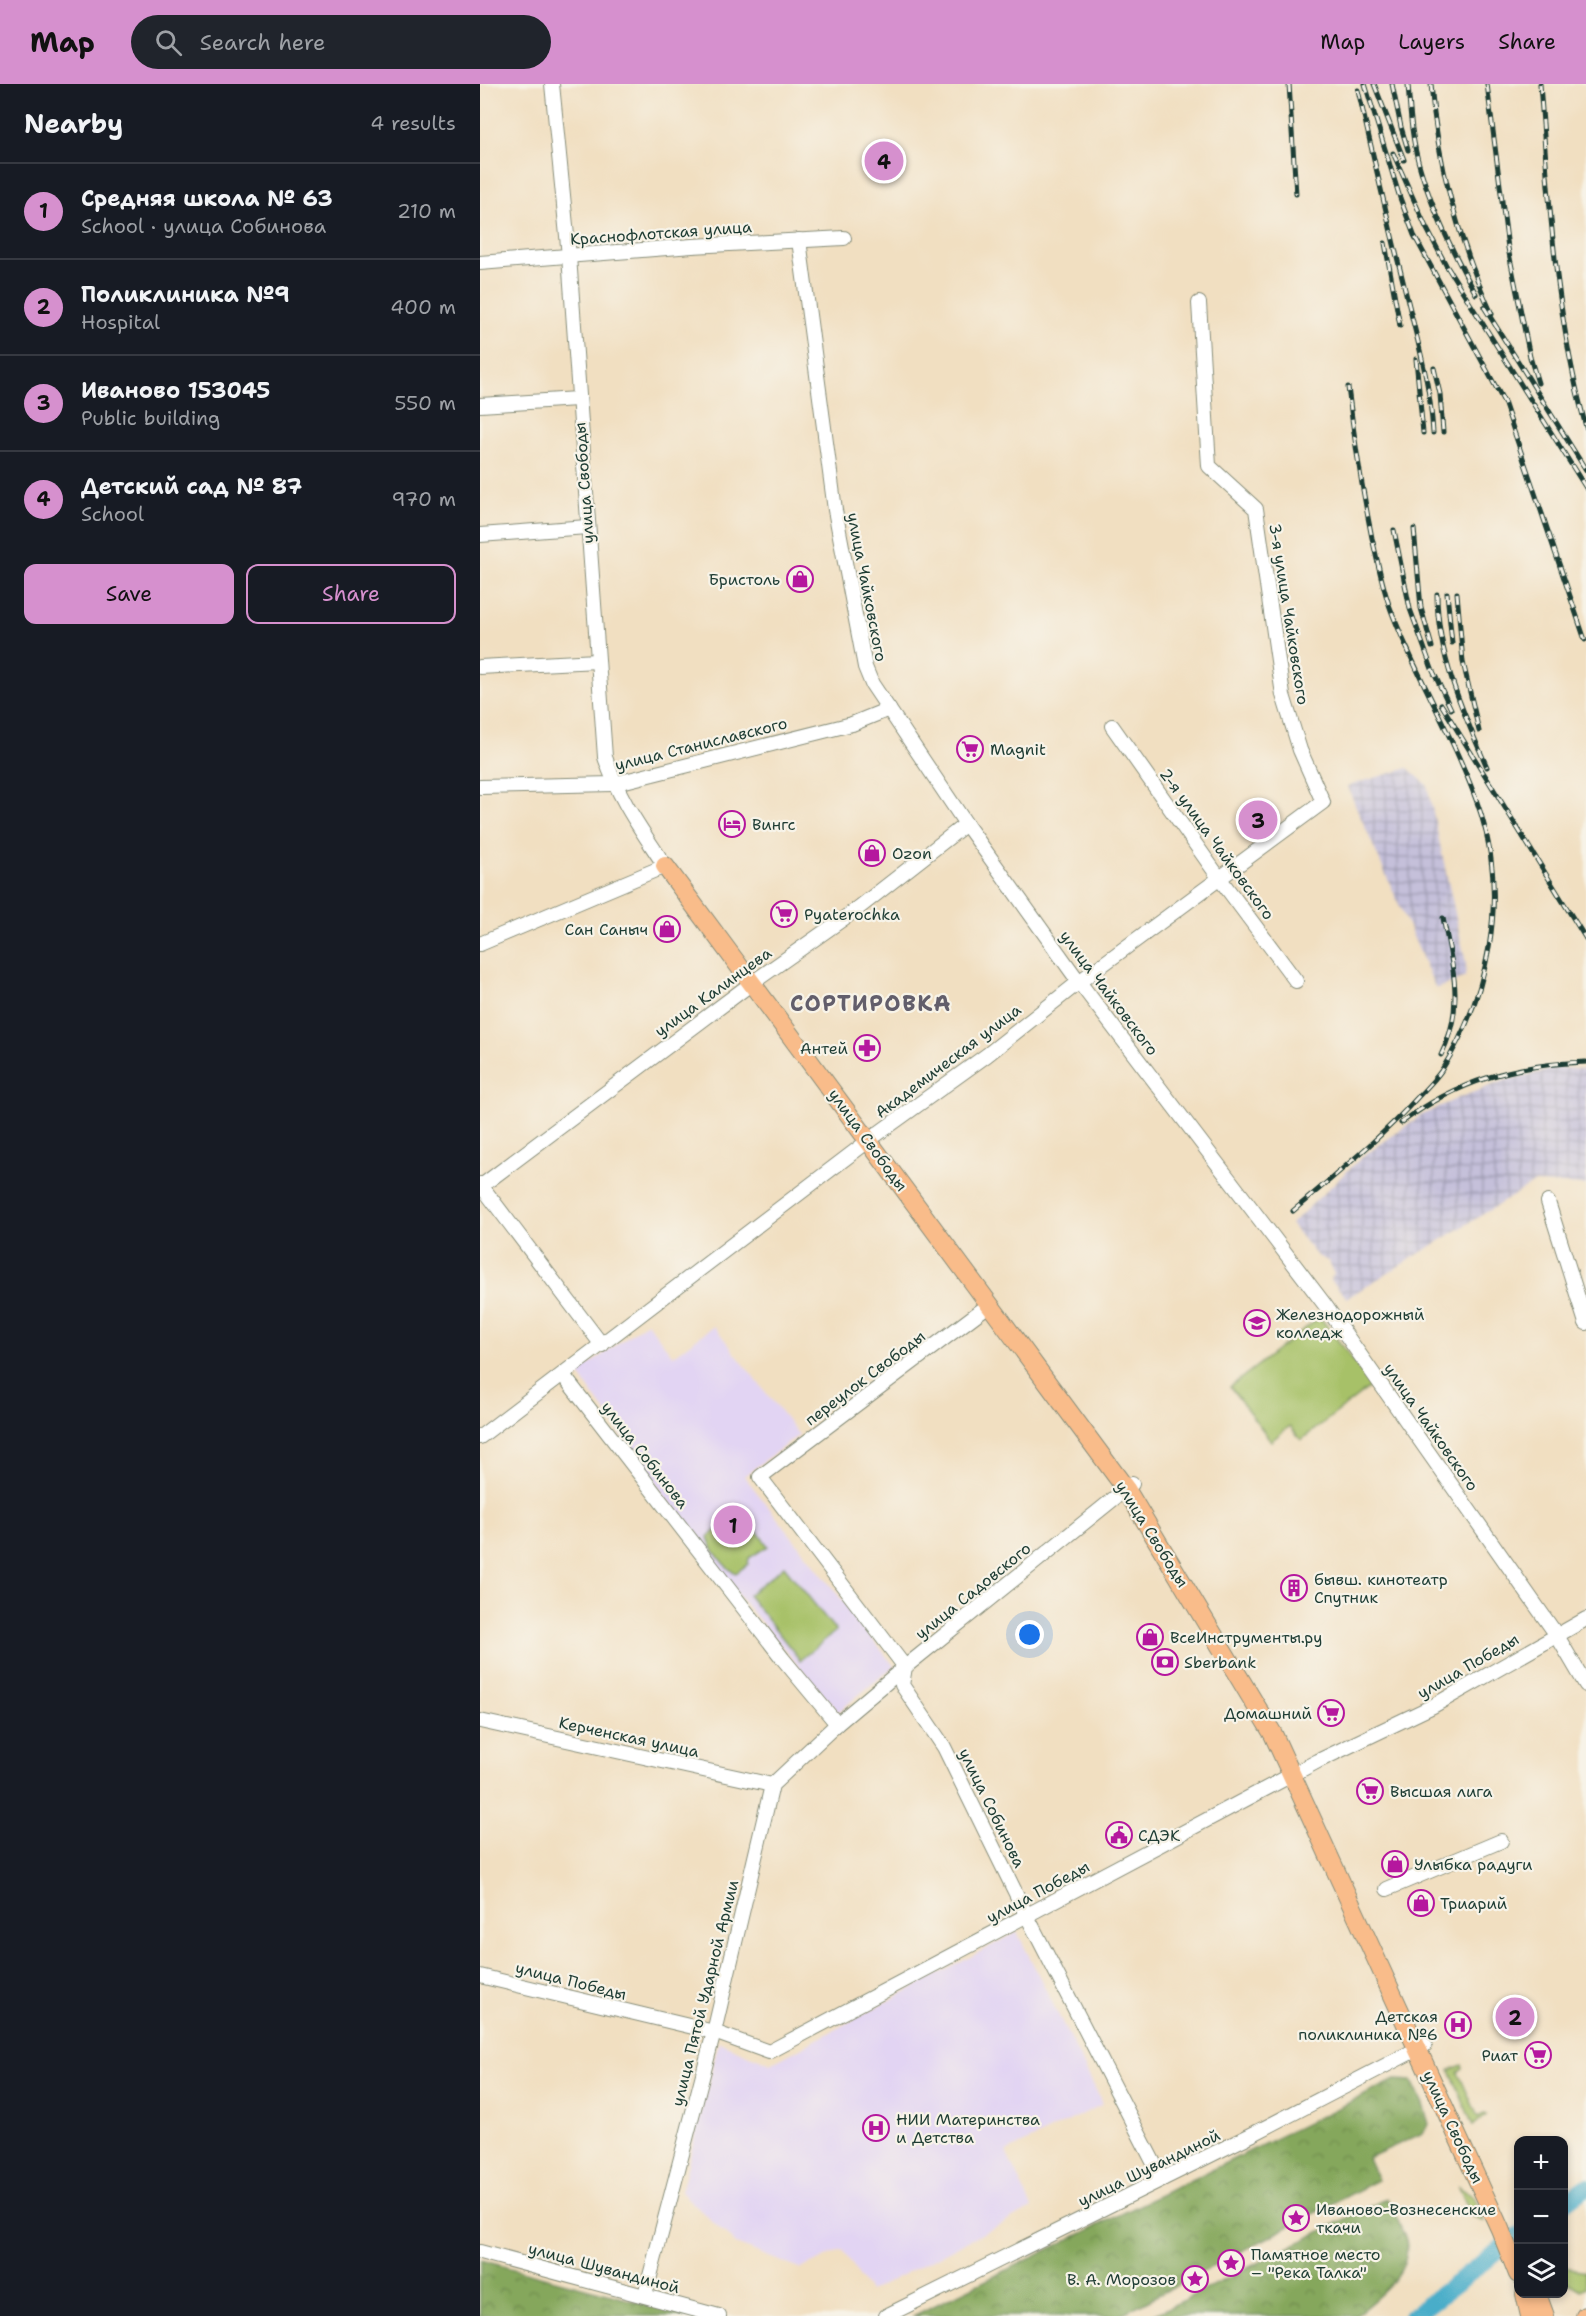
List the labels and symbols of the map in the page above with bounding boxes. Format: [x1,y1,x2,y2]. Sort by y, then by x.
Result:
pin: 4 [864,138,904,184]
street label: Краснофлотская улица [569,216,753,250]
street label: улица Свободы [569,422,599,544]
street label: улица Чайковского [842,511,892,663]
street label: 3-я улица Чайковского [1264,522,1314,706]
shop icon: Бристоль [785,564,815,594]
place label: Бристоль [708,569,780,590]
street label: улица Станиславского [613,712,789,776]
supermarket icon: Magnit [955,734,985,764]
place label: Magnit [990,739,1046,760]
street label: 2-я улица Чайковского [1155,764,1279,924]
pin: 3 [1238,798,1278,842]
hotel icon: Вингс [717,809,747,839]
place label: Вингс [752,814,796,835]
shop icon: Ozon [857,838,887,868]
place label: Ozon [892,843,932,864]
supermarket icon: Pyaterochka [769,899,799,929]
place label: Pyaterochka [804,904,900,925]
shop icon: Сан Саныч [652,914,682,944]
place label: Сан Саныч [565,919,648,940]
street label: улица Чайковского [1055,926,1163,1060]
street label: улица Калинцева [650,942,776,1042]
district label: СОРТИРОВКА [790,989,952,1018]
street label: Академическая улица [871,999,1025,1123]
pharmacy icon: Антей [852,1033,882,1063]
place label: Антей [800,1038,848,1059]
street label: улица Свободы [824,1085,912,1195]
place label: Железнодорожный колледж [1276,1304,1425,1343]
school or university icon: Железнодорожный колледж [1242,1308,1272,1338]
street label: переулок Свободы [801,1326,929,1430]
street label: улица Чайковского [1379,1359,1483,1495]
street label: улица Собинова [597,1397,693,1513]
street label: улица Свободы [1111,1477,1193,1591]
pin: 1 [714,1502,752,1548]
street label: улица Садовского [911,1538,1035,1644]
place label: бывш. кинотеатр Спутник [1314,1569,1448,1608]
building icon: бывш. кинотеатр Спутник [1279,1573,1309,1603]
your location [1015,1620,1044,1649]
shop icon: ВсеИнструменты.ру [1135,1622,1165,1652]
place label: ВсеИнструменты.ру [1170,1627,1322,1648]
street label: улица Победы [1413,1628,1523,1704]
bank icon: Sberbank [1150,1647,1180,1677]
place label: Sberbank [1184,1652,1256,1673]
supermarket icon: Домашний [1316,1698,1346,1728]
place label: Домашний [1224,1703,1312,1724]
street label: Керченская улица [557,1712,701,1762]
street label: улица Собинова [954,1745,1030,1871]
supermarket icon: Высшая лига [1355,1776,1385,1806]
place label: Высшая лига [1390,1781,1492,1802]
public building icon: СДЭК [1104,1820,1134,1850]
place label: СДЭК [1138,1825,1181,1846]
shop icon: Улыбка радуги [1380,1849,1410,1879]
place label: Улыбка радуги [1414,1854,1533,1875]
street label: улица Победы [983,1856,1093,1928]
street label: улица Пятой Ударной Армии [667,1878,743,2108]
shop icon: Триарий [1406,1888,1436,1918]
place label: Триарий [1440,1893,1507,1914]
street label: улица Победы [513,1957,629,2005]
pin: 2 [1496,1994,1534,2040]
place label: Детская поликлиника №6 [1298,2006,1438,2045]
hospital icon: Детская поликлиника №6 [1443,2010,1473,2040]
supermarket icon: Риат [1523,2040,1553,2070]
place label: Риат [1481,2045,1519,2066]
street label: улица Свободы [1418,2067,1488,2187]
place label: НИИ Материнства и Детства [896,2109,1040,2148]
hospital icon: НИИ Материнства и Детства [861,2113,891,2143]
street label: улица Шувандиной [1074,2124,1224,2212]
place label: Иваново-Вознесенские ткачи [1316,2199,1496,2238]
place icon: Иваново-Вознесенские ткачи [1281,2203,1311,2233]
street label: улица Шувандиной [526,2238,682,2298]
place label: Памятное место – "Река Талка" [1251,2244,1381,2283]
place icon: Памятное место – "Река Талка" [1216,2248,1246,2278]
place icon: В. А. Морозов [1180,2264,1210,2294]
place label: В. А. Морозов [1067,2269,1176,2290]

